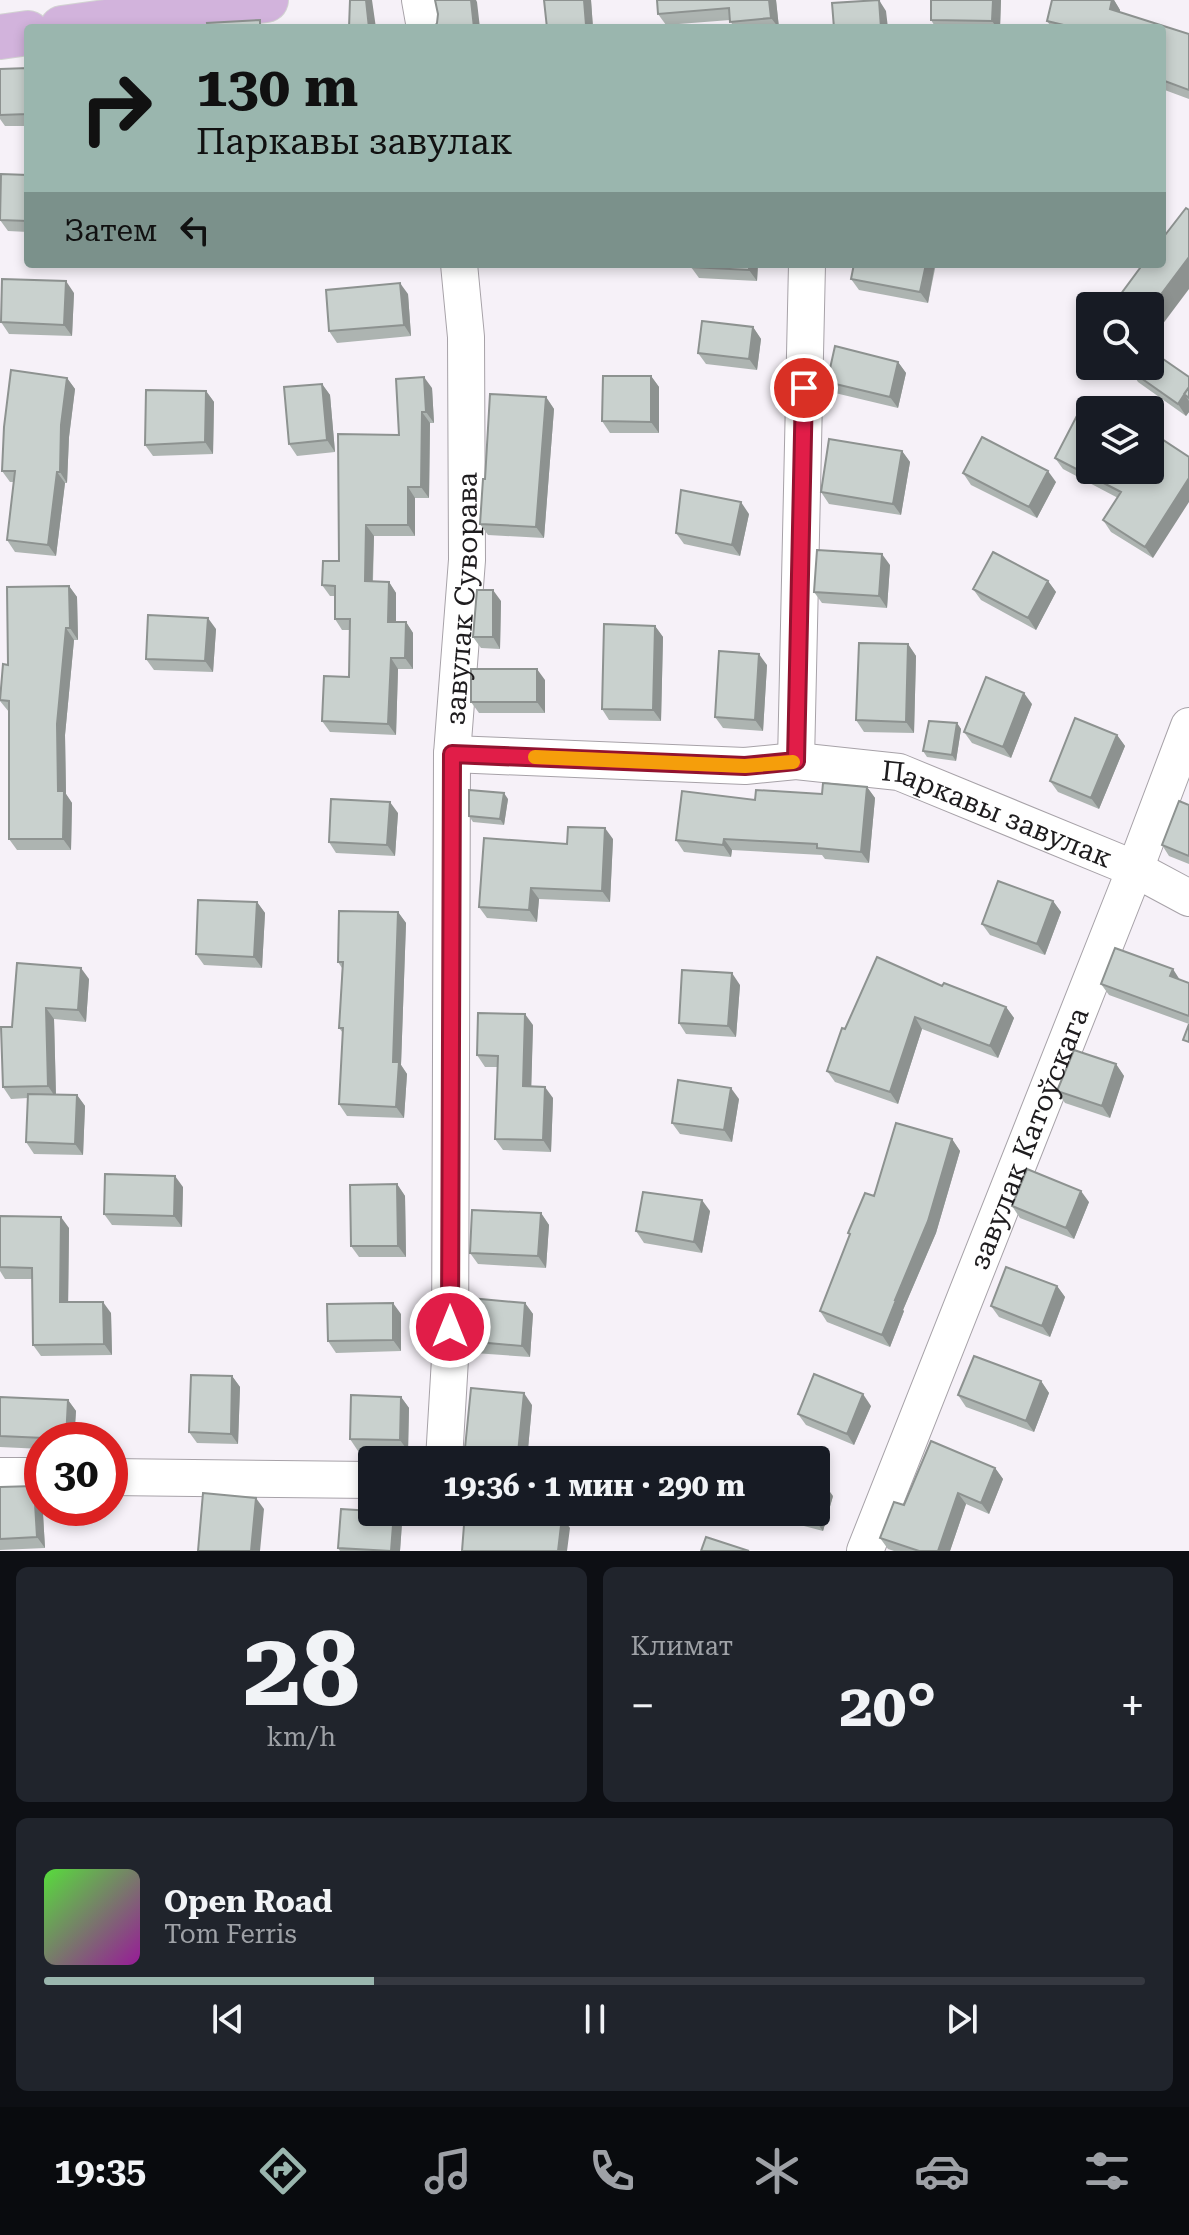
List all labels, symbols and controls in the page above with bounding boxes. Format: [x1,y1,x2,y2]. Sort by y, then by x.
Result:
text: 130 m [196,54,358,120]
icon: right [64,56,168,160]
text: Паркавы завулак [196,121,513,163]
icon: left [173,208,217,252]
text: Затем [64,213,157,248]
map controls [1076,292,1164,484]
button: search [1076,292,1164,380]
pin [770,354,838,422]
icon: arrive [782,366,826,410]
button: layers [1076,396,1164,484]
street label: завулак Суворава [438,472,484,726]
street label: Паркавы завулак [880,754,1117,874]
street label: завулак Катоўскага [962,1003,1095,1274]
position arrow [408,1285,492,1369]
speed limit sign: 30 [24,1422,128,1526]
text: 19:36 · 1 мин · 290 m [443,1468,745,1503]
text: 28 [243,1609,359,1730]
text: Климат [631,1631,733,1661]
text: 20° [839,1670,936,1741]
text: − [631,1680,655,1732]
text: + [1120,1680,1145,1732]
text: km/h [266,1722,336,1752]
text: Open Road [164,1884,332,1919]
text: Tom Ferris [164,1919,297,1949]
icon: previous [206,1997,250,2041]
icon: pause [573,1997,617,2041]
icon: next [940,1997,984,2041]
icon: directions [255,2143,311,2199]
icon: music [420,2143,476,2199]
icon: phone [584,2143,640,2199]
icon: climate [749,2143,805,2199]
icon: car [914,2143,970,2199]
icon: filters [1079,2143,1135,2199]
text: 19:35 [54,2150,146,2192]

